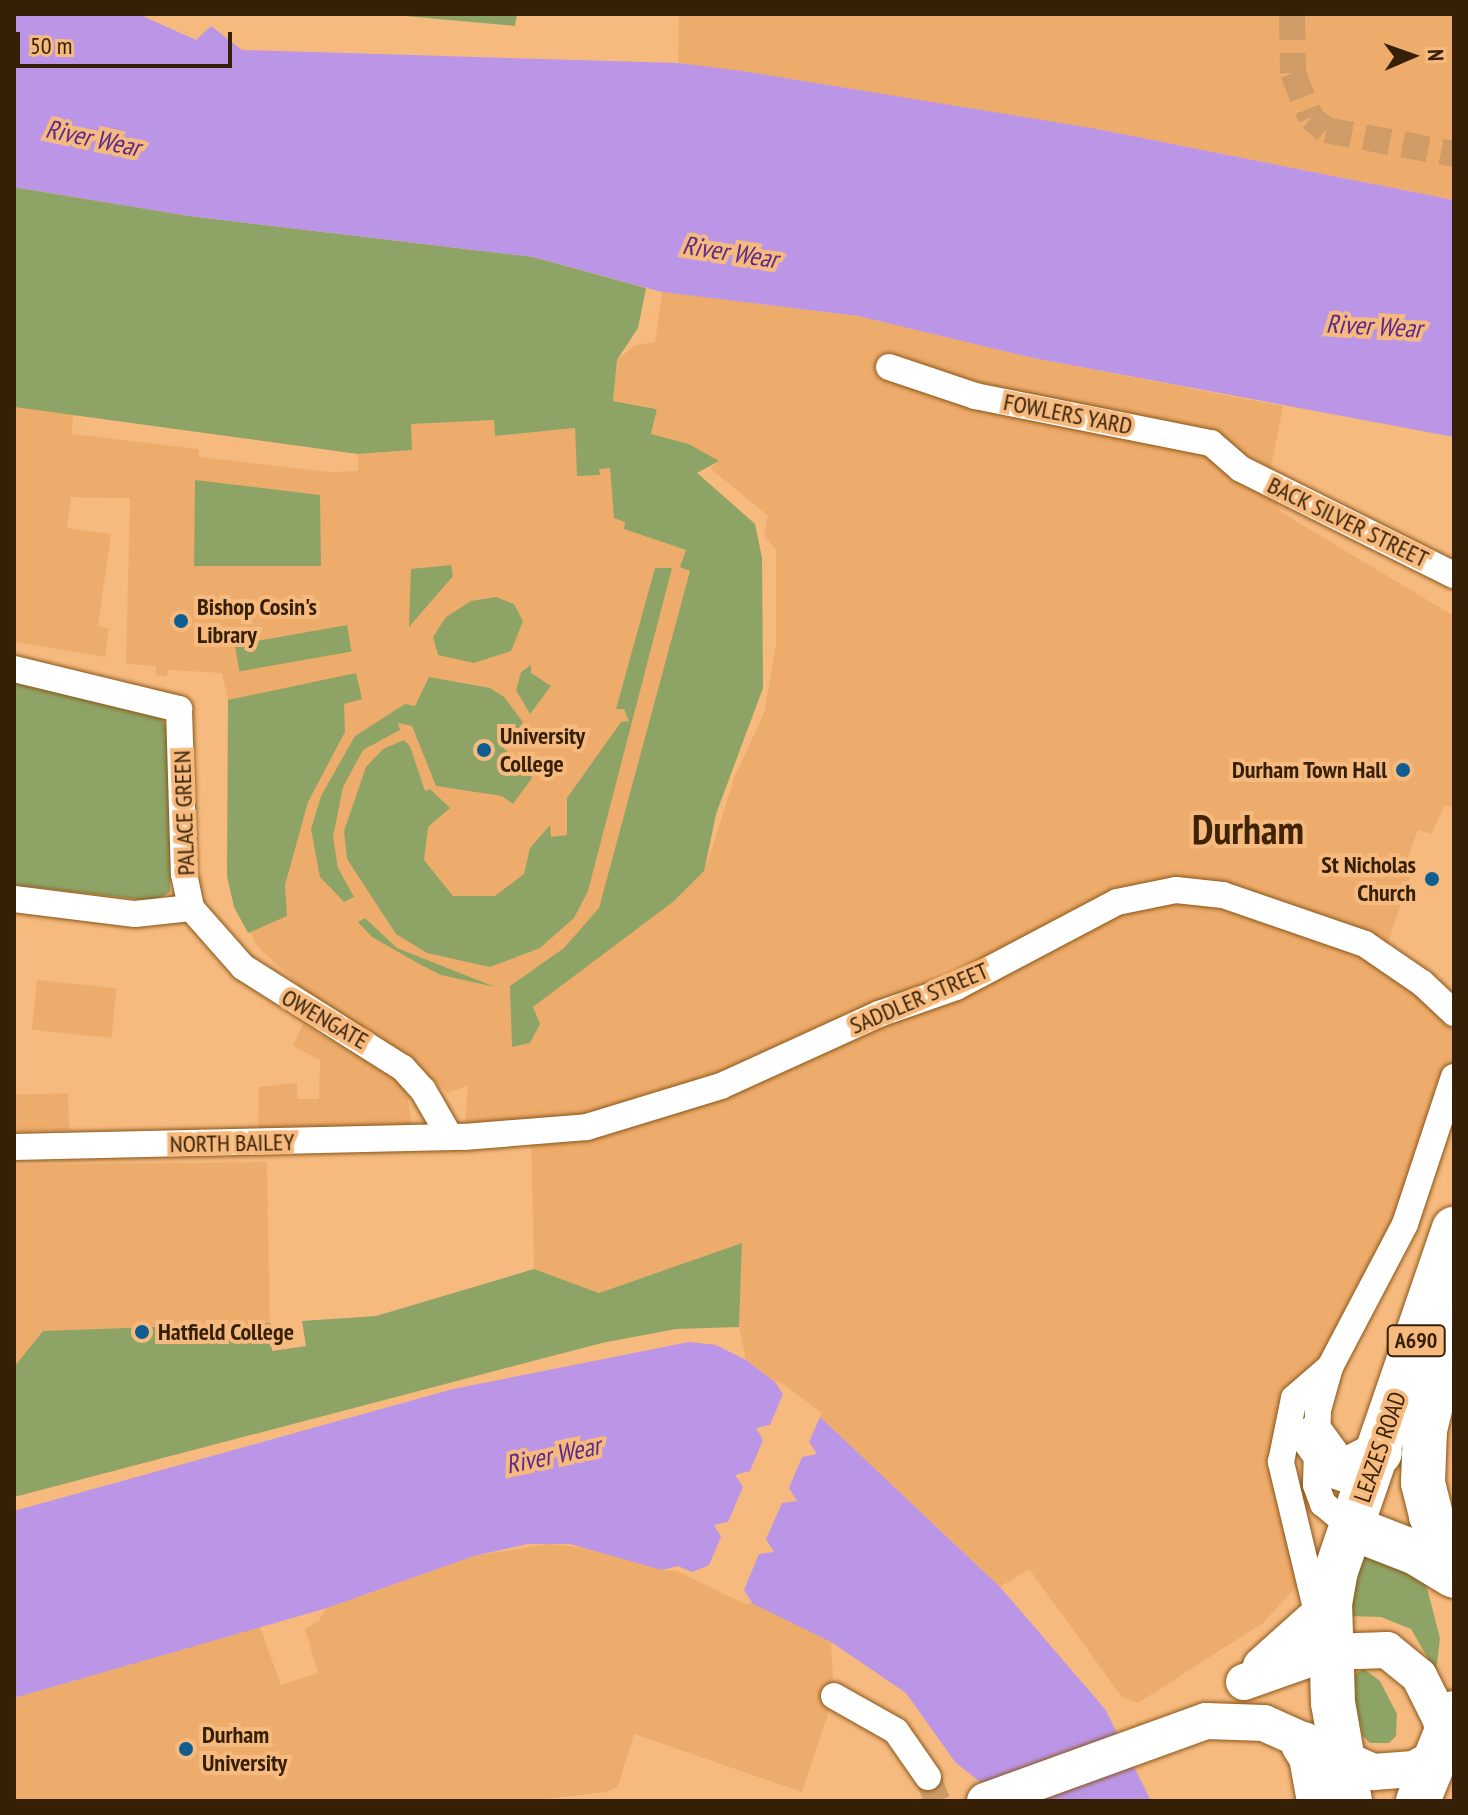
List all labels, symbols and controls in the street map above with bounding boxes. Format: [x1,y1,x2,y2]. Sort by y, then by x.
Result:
scale bar [20,16,236,66]
north arrow [1372,16,1452,96]
text: 50 m [30,30,72,61]
text: N [1422,49,1450,62]
water label: River Wear [43,113,143,163]
water label: River Wear [680,229,780,275]
water label: River Wear [1325,308,1423,344]
street label: FOWLERS YARD [1001,387,1135,441]
street label: BACK SILVER STREET [1263,471,1433,573]
place label: Bishop Cosin's Library [197,593,317,649]
marker: Bishop Cosin's Library [172,612,190,630]
place label: University College [500,722,585,778]
marker: University College [475,741,493,759]
street label: PALACE GREEN [167,750,201,876]
place label: Durham Town Hall [1231,756,1387,784]
marker: Durham Town Hall [1394,761,1412,779]
district label: Durham [1192,805,1304,853]
place label: St Nicholas Church [1321,851,1416,907]
marker: St Nicholas Church [1423,870,1441,888]
street label: SADDLER STREET [845,956,993,1040]
street label: OWENGATE [277,983,373,1055]
street label: NORTH BAILEY [169,1128,295,1158]
place label: Hatfield College [158,1318,294,1346]
marker: Hatfield College [133,1323,151,1341]
road number: A690 [1386,1323,1446,1359]
street label: LEAZES ROAD [1348,1388,1412,1506]
water label: River Wear [503,1430,603,1480]
place label: Durham University [202,1721,287,1777]
marker: Durham University [177,1740,195,1758]

